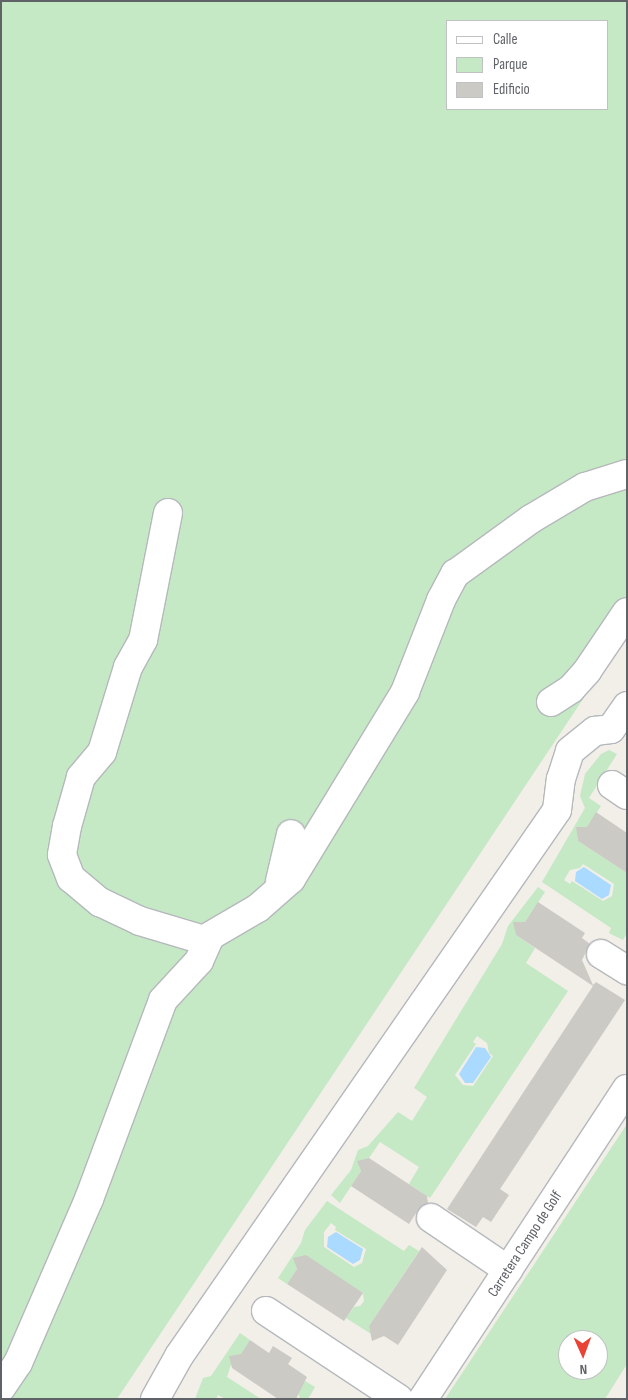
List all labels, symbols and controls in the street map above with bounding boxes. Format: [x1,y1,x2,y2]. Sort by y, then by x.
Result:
legend [446,20,608,110]
text: Calle [493,30,517,49]
text: Parque [493,55,528,74]
text: Edificio [493,80,530,99]
street label: Carretera Campo de Golf [484,1188,566,1300]
north arrow [558,1330,608,1380]
text: N [579,1361,588,1378]

